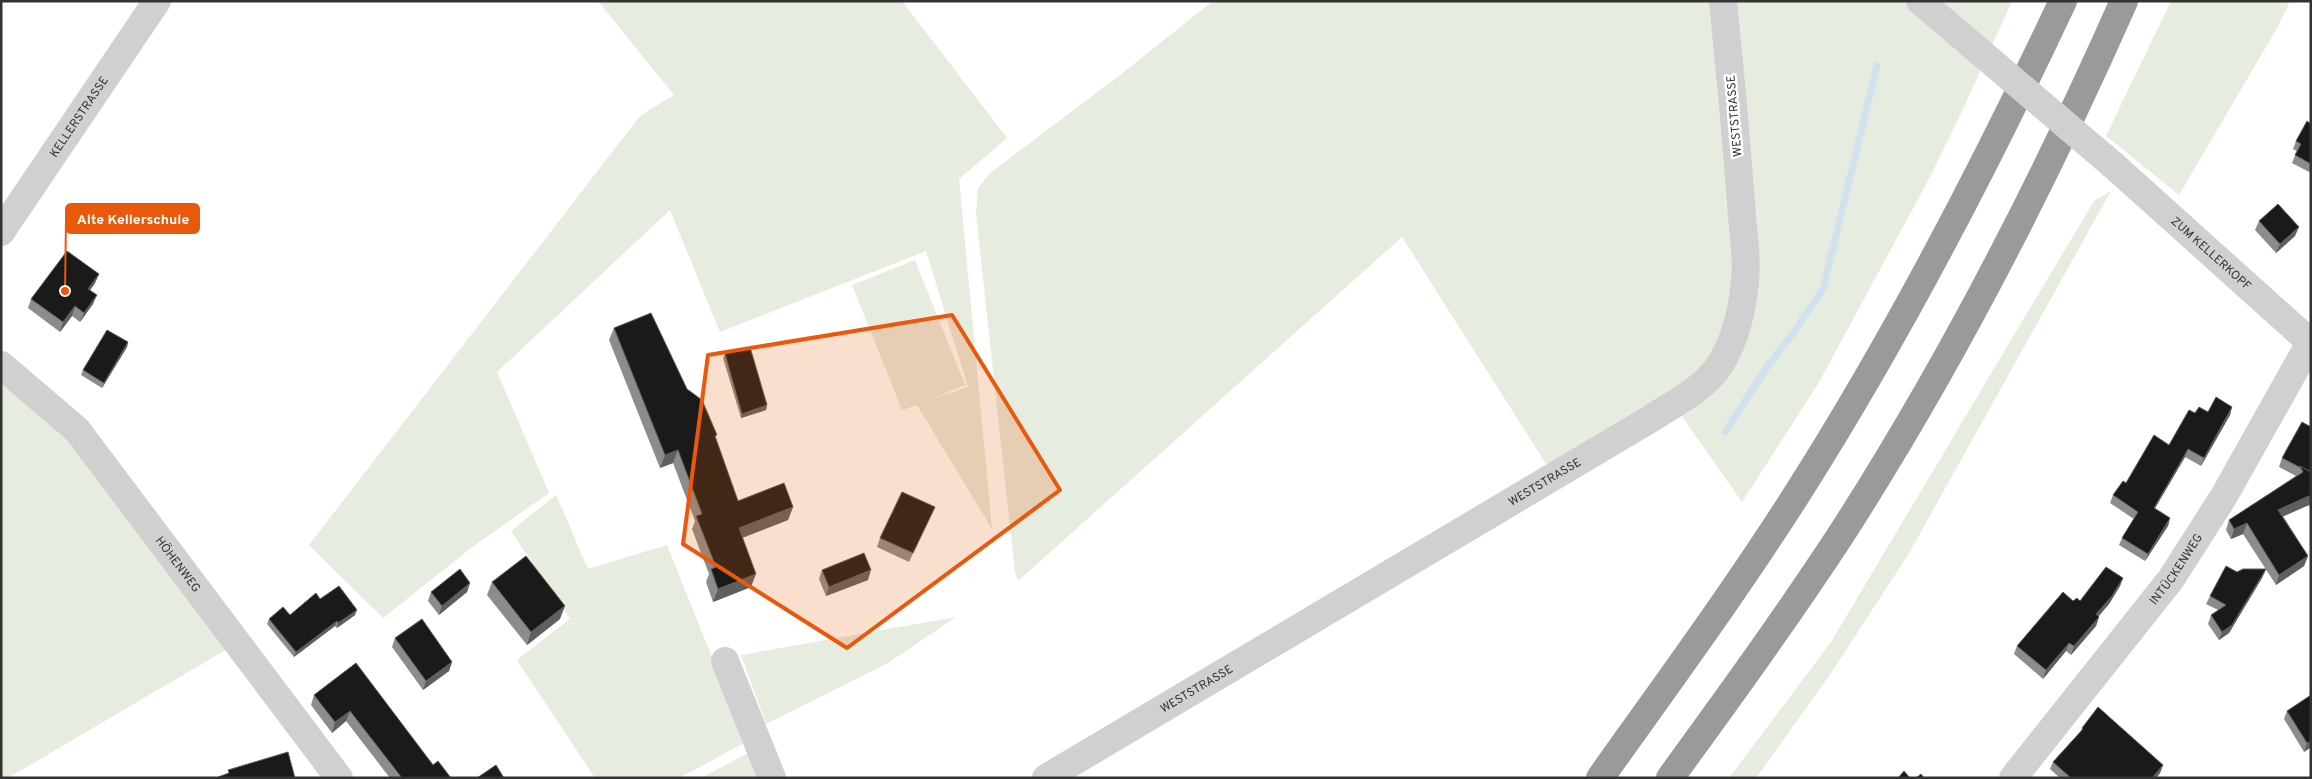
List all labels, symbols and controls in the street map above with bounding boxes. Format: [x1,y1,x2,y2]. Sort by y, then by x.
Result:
street label: KELLERSTRASSE [47,74,113,161]
street label: WESTSTRASSE [1723,74,1747,157]
callout: Alte Kellerschule [66,204,199,233]
text: Alte Kellerschule [77,212,189,229]
street label: ZUM KELLERKOPF [2167,214,2254,294]
street label: WESTSTRASSE [1506,455,1585,510]
street label: INTÜCKENWEG [2146,531,2207,609]
street label: HÖHENWEG [151,534,204,596]
street label: WESTSTRASSE [1158,662,1236,717]

